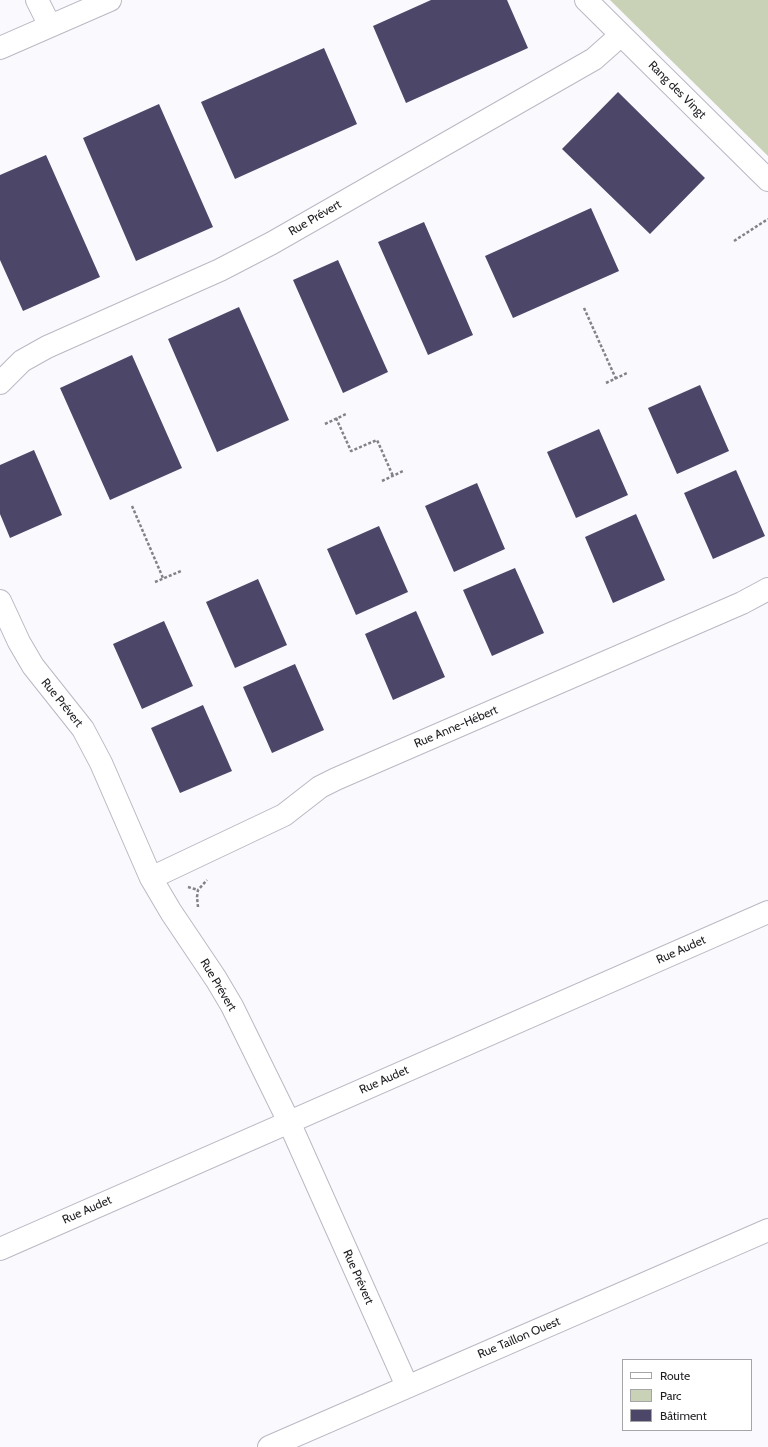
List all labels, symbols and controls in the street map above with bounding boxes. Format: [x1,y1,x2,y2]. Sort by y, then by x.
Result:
street label: Rang des Vingt [645,58,709,122]
street label: Rue Prévert [286,197,344,239]
street label: Rue Prévert [38,676,86,730]
street label: Rue Anne-Hébert [412,703,500,751]
street label: Rue Audet [654,933,708,967]
street label: Rue Prévert [197,956,239,1014]
street label: Rue Audet [357,1063,411,1097]
street label: Rue Audet [60,1193,114,1227]
street label: Rue Prévert [340,1247,376,1307]
street label: Rue Taillon Ouest [475,1314,563,1362]
legend [622,1359,752,1431]
text: Route [660,1368,690,1383]
text: Parc [660,1388,682,1403]
text: Bâtiment [660,1408,707,1423]

